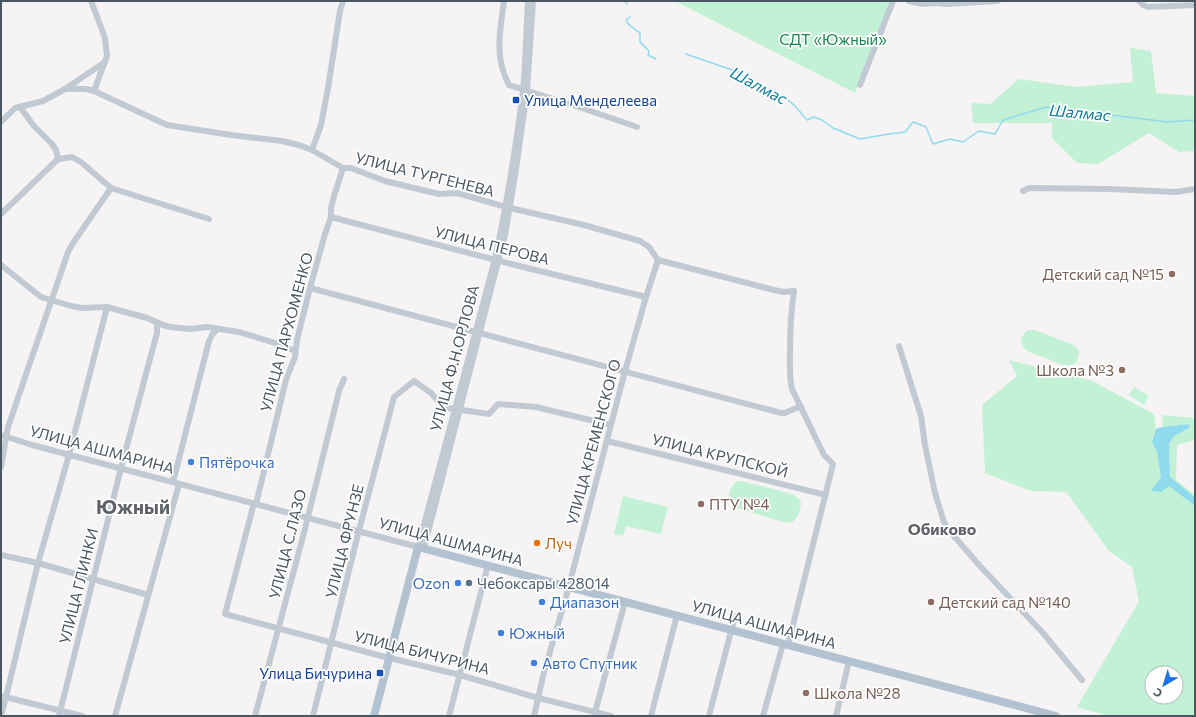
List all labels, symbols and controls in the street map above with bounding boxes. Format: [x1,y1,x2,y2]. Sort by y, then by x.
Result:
park label: СДТ «Южный» [779,30,887,48]
water label: Шалмас [727,62,791,108]
place label: Улица Менделеева [524,91,657,109]
marker: Улица Менделеева [511,95,521,105]
water label: Шалмас [1048,100,1112,124]
street label: УЛИЦА ТУРГЕНЕВА [354,148,496,200]
street label: УЛИЦА ПЕРОВА [433,222,551,268]
street label: УЛИЦА ПАРХОМЕНКО [256,250,316,414]
place label: Детский сад №15 [1042,265,1164,283]
marker: Детский сад №15 [1167,269,1177,279]
street label: УЛИЦА Ф.Н.ОРЛОВА [426,283,482,433]
street label: УЛИЦА КРЕМЕНСКОГО [562,357,624,527]
place label: Школа №3 [1036,361,1114,379]
marker: Школа №3 [1117,365,1127,375]
street label: УЛИЦА АШМАРИНА [28,421,176,477]
street label: УЛИЦА КРУПСКОЙ [650,429,790,481]
place label: Пятёрочка [199,453,274,471]
marker: Пятёрочка [186,457,196,467]
street label: УЛИЦА ФРУНЗЕ [321,482,367,600]
street label: УЛИЦА С.ЛАЗО [265,487,309,601]
district label: Южный [96,495,170,518]
place label: ПТУ №4 [709,495,769,513]
marker: ПТУ №4 [696,499,706,509]
street label: УЛИЦА АШМАРИНА [377,513,525,569]
district label: Обиково [908,519,977,538]
street label: УЛИЦА ГЛИНКИ [55,526,101,646]
place label: Луч [545,534,572,552]
marker: Луч [532,538,542,548]
place label: Ozon [413,574,450,592]
place label: Чебоксары 428014 [477,574,610,592]
marker: Ozon [453,578,463,588]
marker: Чебоксары 428014 [464,578,474,588]
place label: Диапазон [550,593,619,611]
place label: Детский сад №140 [939,593,1071,611]
street label: УЛИЦА АШМАРИНА [690,596,838,652]
marker: Диапазон [537,597,547,607]
marker: Детский сад №140 [926,597,936,607]
place label: Южный [509,624,565,642]
street label: УЛИЦА БИЧУРИНА [352,626,492,678]
marker: Южный [496,628,506,638]
place label: Авто Спутник [542,654,638,672]
marker: Авто Спутник [529,658,539,668]
place label: Улица Бичурина [259,664,372,682]
north arrow [1144,665,1184,705]
marker: Улица Бичурина [375,668,385,678]
place label: Школа №28 [814,684,901,702]
text: С [1150,686,1165,701]
marker: Школа №28 [801,688,811,698]

